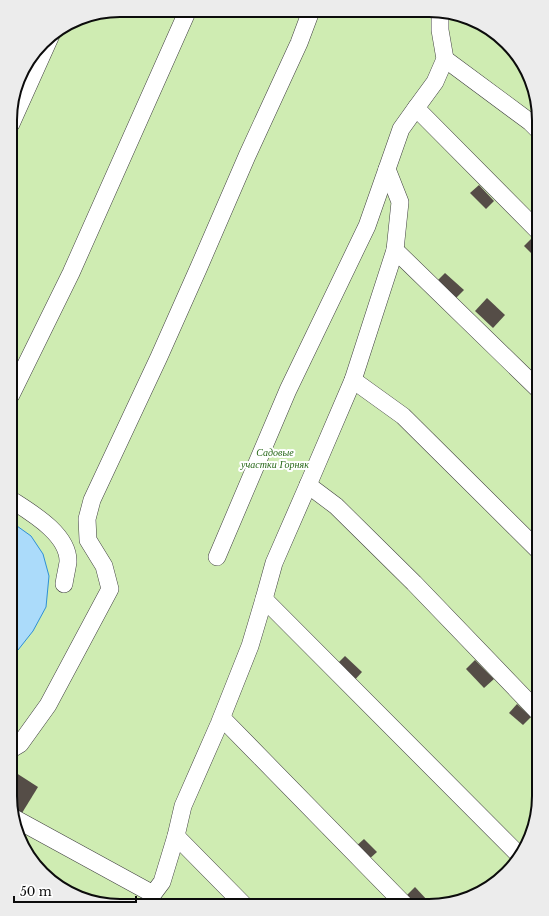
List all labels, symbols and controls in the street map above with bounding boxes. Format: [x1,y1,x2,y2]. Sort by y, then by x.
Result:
park label: Садовые участки Горняк [240,446,309,471]
scale bar [14,878,136,904]
text: 50 m [20,884,52,899]

